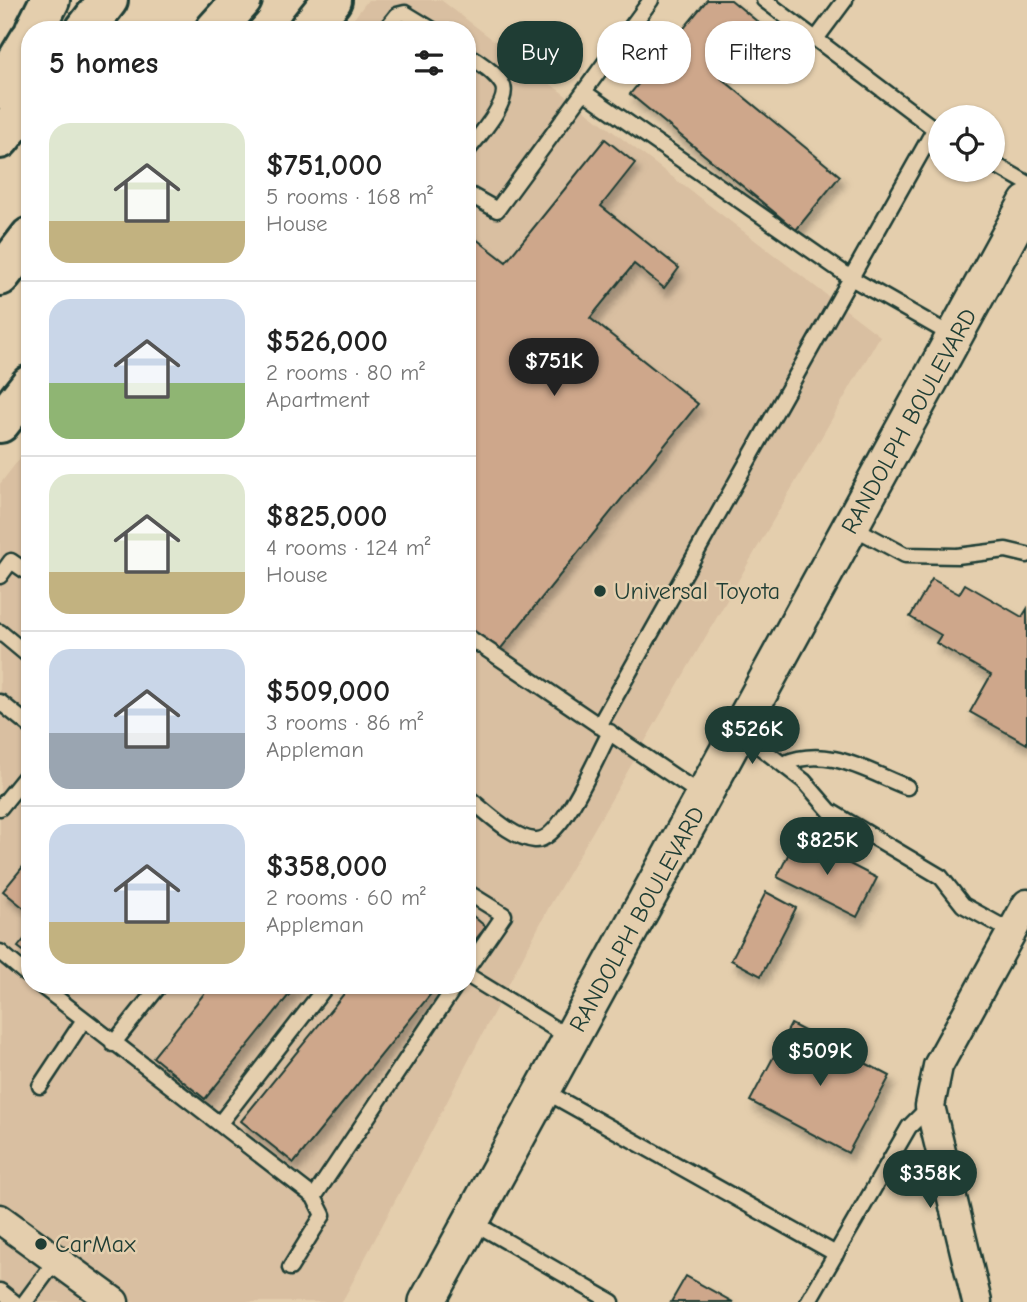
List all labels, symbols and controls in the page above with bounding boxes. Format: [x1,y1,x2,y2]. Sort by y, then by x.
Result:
chip: Buy [497,21,583,84]
chip: Rent [597,21,691,84]
chip: Filters [705,21,815,84]
icon: filters [410,44,448,82]
text: 5 homes [49,46,158,81]
map controls [928,105,1005,182]
button: locate [928,105,1005,182]
text: $751,000 [266,148,383,183]
icon: home [105,151,189,235]
text: 5 rooms · 168 m² [266,183,433,210]
text: House [266,210,328,237]
street label: RANDOLPH BOULEVARD [835,303,983,539]
text: $526,000 [266,324,388,359]
icon: home [105,327,189,411]
pin: $751K [505,338,603,398]
text: $751K [525,347,583,374]
text: 2 rooms · 80 m² [266,359,425,386]
text: Apartment [266,386,369,413]
text: $825,000 [266,499,388,534]
icon: home [105,502,189,586]
text: 4 rooms · 124 m² [266,534,430,561]
text: House [266,561,328,588]
place label: Universal Toyota [614,577,780,605]
marker: Universal Toyota [592,583,608,599]
text: $509,000 [266,674,390,709]
icon: home [105,677,189,761]
pin: $526K [703,706,801,766]
text: 3 rooms · 86 m² [266,709,423,736]
text: $526K [721,715,783,742]
text: Appleman [266,736,364,763]
street label: RANDOLPH BOULEVARD [563,801,711,1037]
pin: $825K [778,818,876,877]
text: $825K [796,826,858,853]
text: $358,000 [266,849,387,884]
icon: home [105,852,189,936]
text: 2 rooms · 60 m² [266,884,426,911]
text: Appleman [266,911,364,938]
pin: $509K [771,1028,869,1088]
text: $509K [788,1037,852,1064]
pin: $358K [881,1150,979,1210]
text: $358K [899,1159,961,1186]
place label: CarMax [55,1230,136,1258]
marker: CarMax [33,1236,49,1252]

